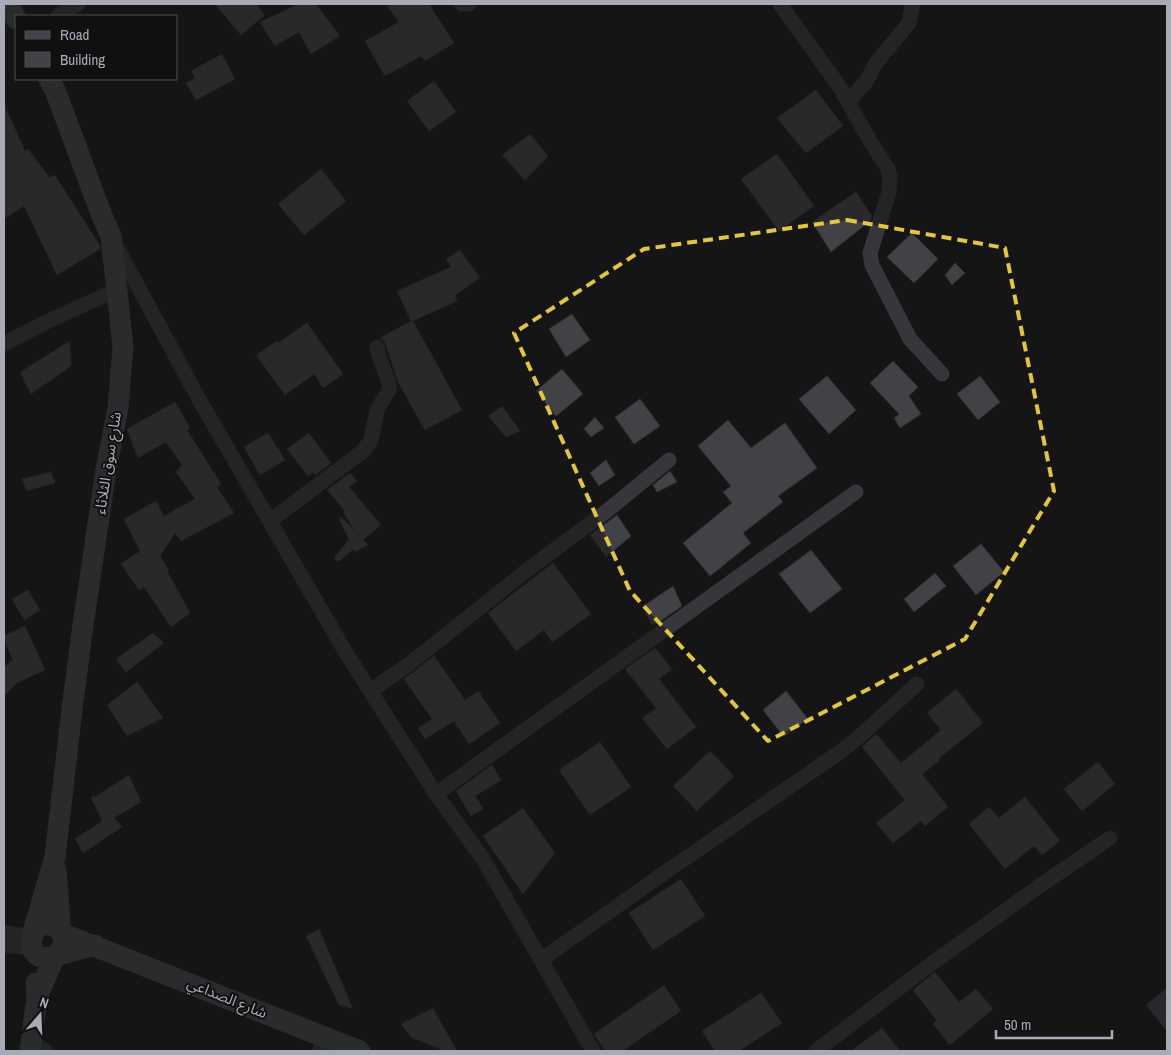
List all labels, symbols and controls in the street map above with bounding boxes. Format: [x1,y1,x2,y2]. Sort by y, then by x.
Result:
legend [15,15,178,80]
text: Road [60,24,89,45]
text: Building [60,49,105,70]
street label: شارع سوق الثلاثاء [89,410,128,516]
street label: شارع الصداعي [183,972,271,1025]
north arrow [15,990,65,1040]
text: N [37,993,51,1013]
scale bar [996,1008,1112,1040]
text: 50 m [1004,1014,1031,1035]

